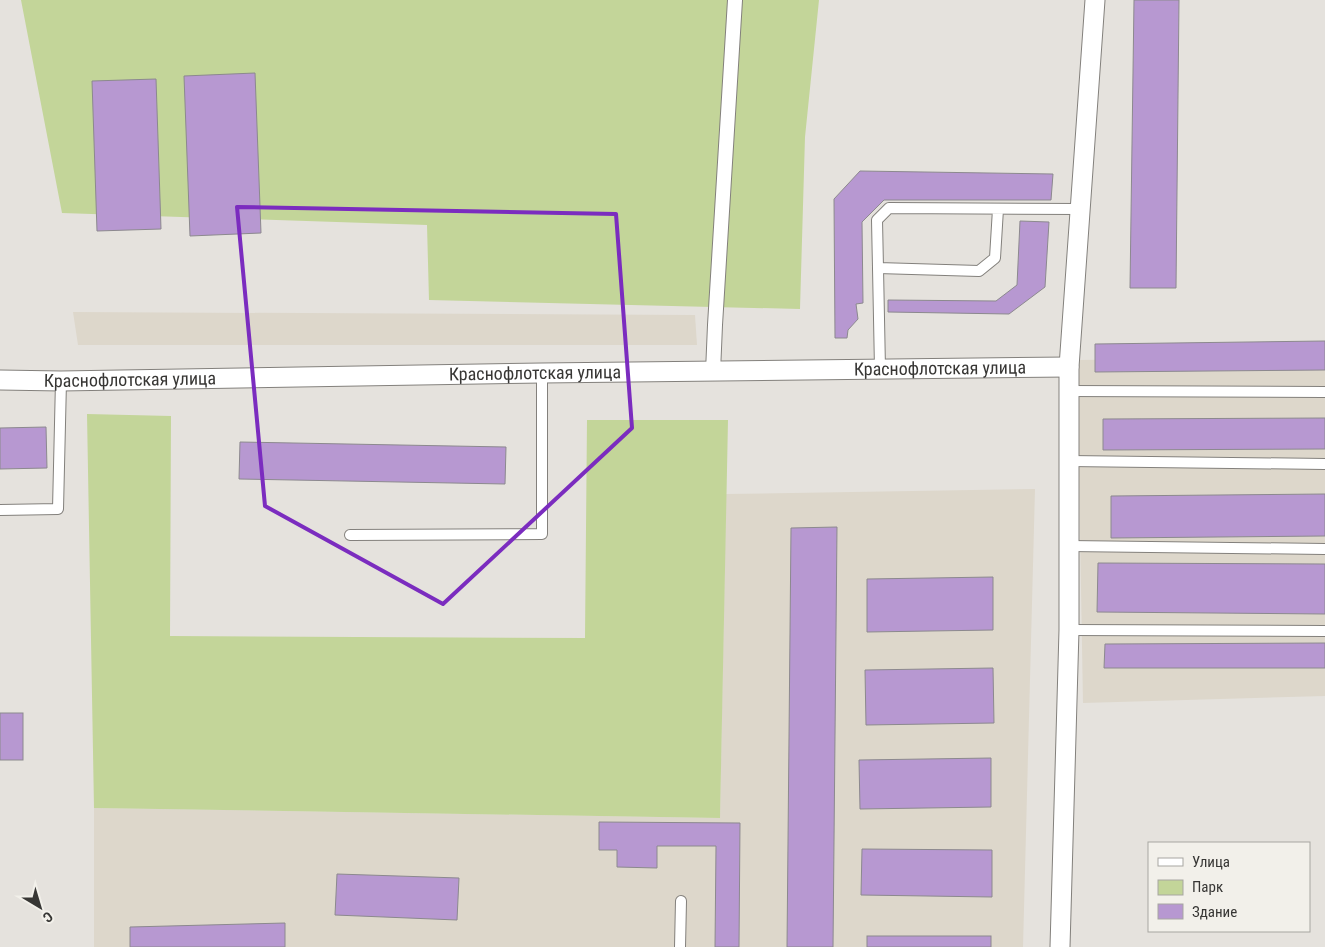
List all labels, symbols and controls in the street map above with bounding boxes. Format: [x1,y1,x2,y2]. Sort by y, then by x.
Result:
street label: Краснофлотская улица [854,356,1026,379]
street label: Краснофлотская улица [449,361,621,385]
street label: Краснофлотская улица [44,367,216,391]
legend [1148,842,1310,932]
text: Улица [1192,853,1230,871]
text: Парк [1192,878,1223,896]
north arrow [15,882,65,932]
text: Здание [1192,903,1237,921]
text: С [40,908,56,926]

